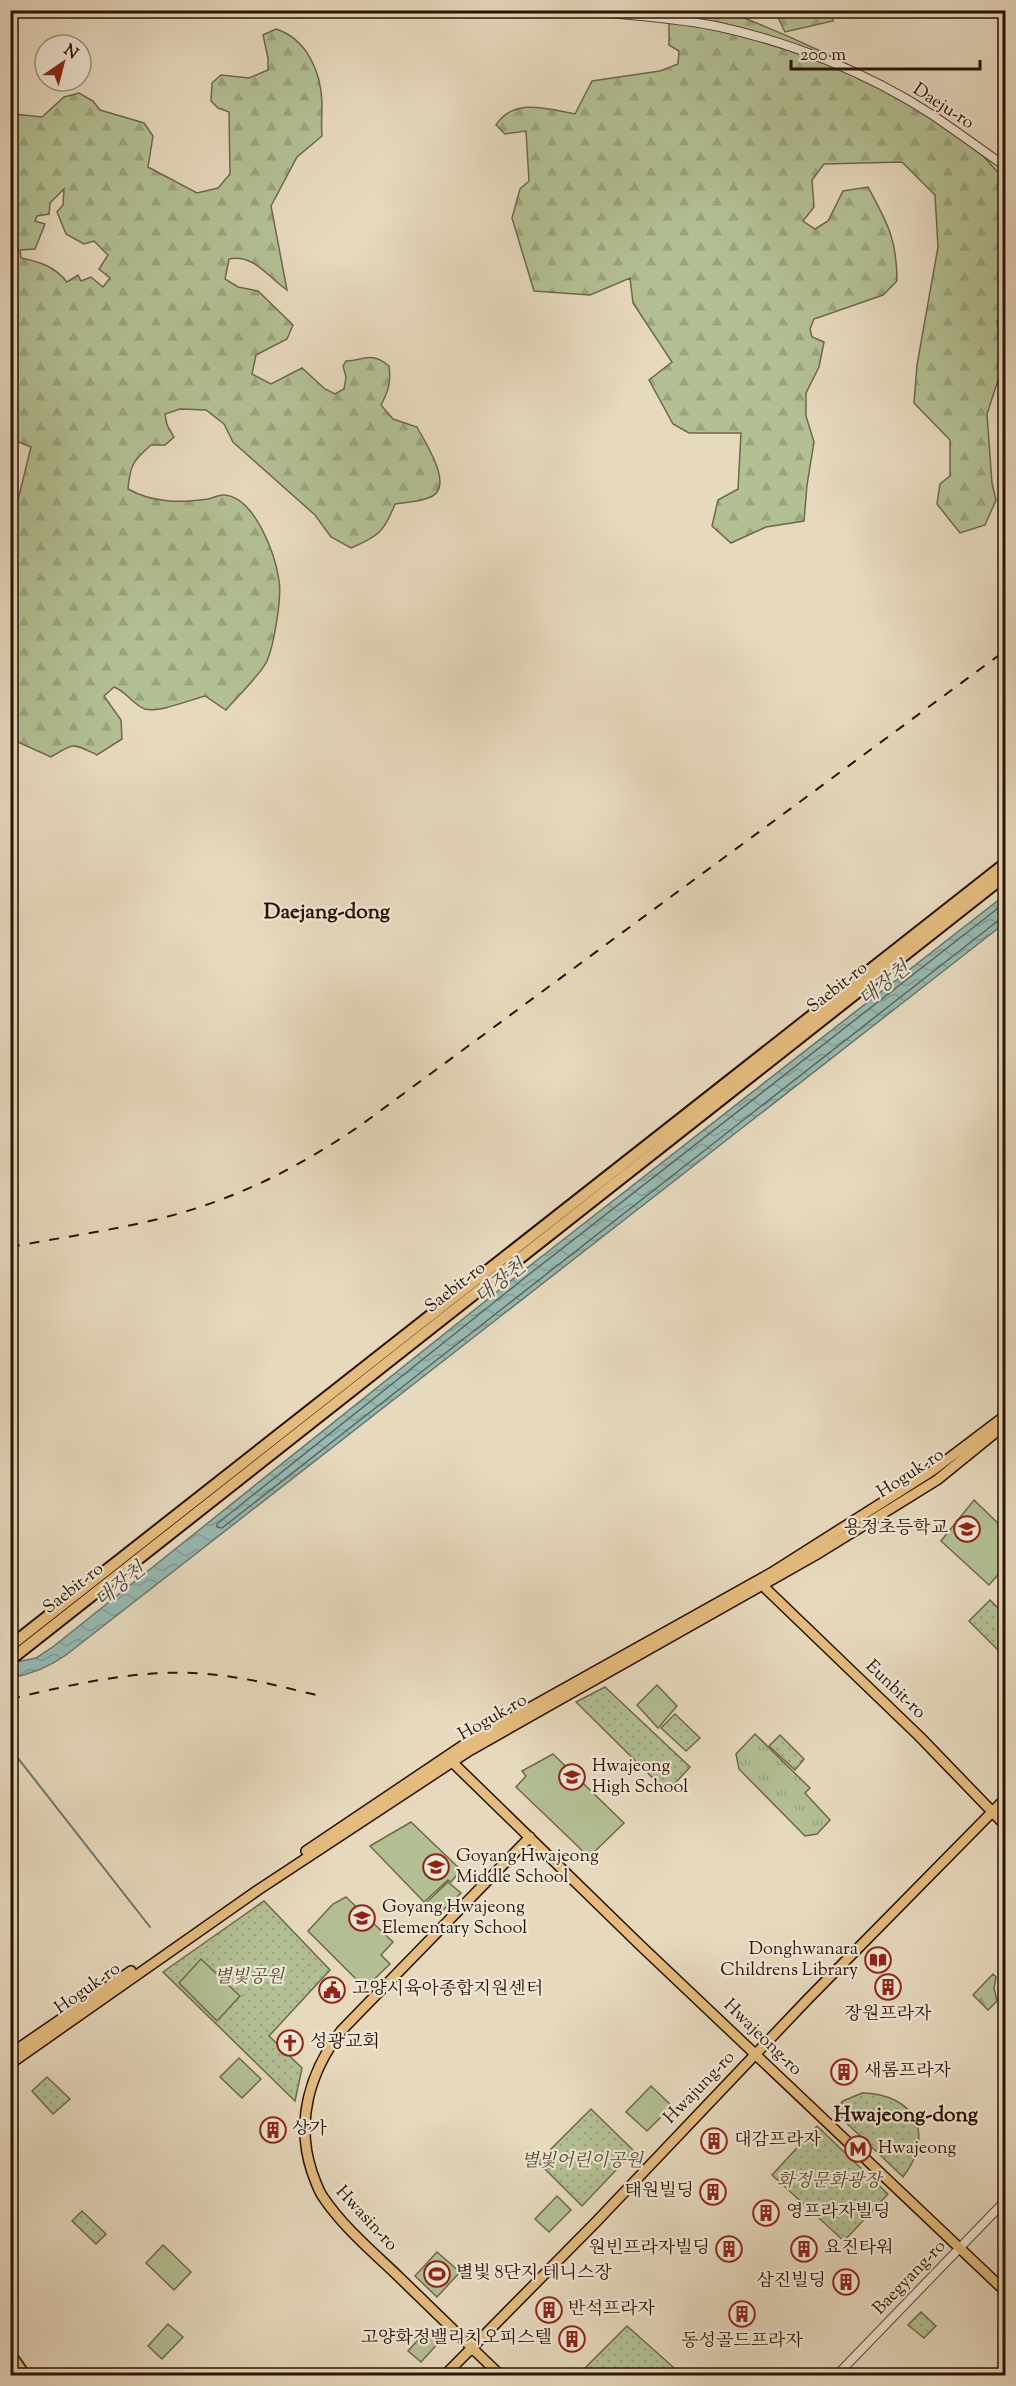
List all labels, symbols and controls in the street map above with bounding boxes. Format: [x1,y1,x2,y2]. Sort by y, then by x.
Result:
north arrow [33,33,93,93]
scale bar [791,33,980,71]
text: N [58,40,82,66]
text: 200 m [800,43,846,69]
street label: Daeju-ro [907,77,979,137]
district label: Daejang-dong [264,898,391,928]
water label: 대장천 [853,955,918,1014]
street label: Saebit-ro [802,956,874,1020]
water label: 대장천 [469,1253,534,1312]
street label: Saebit-ro [420,1256,492,1320]
street label: Hoguk-ro [872,1442,950,1505]
school or university icon: 용정초등학교 [952,1514,982,1544]
place label: 용정초등학교 [844,1516,949,1542]
water label: 대장천 [89,1555,154,1616]
street label: Saebit-ro [38,1557,110,1621]
street label: Eunbit-ro [859,1654,931,1726]
street label: Hoguk-ro [454,1688,532,1748]
place label: Hwajeong High School [592,1754,688,1801]
school or university icon: Hwajeong High School [557,1762,587,1792]
place label: Goyang Hwajeong Middle School [456,1844,599,1891]
school or university icon: Goyang Hwajeong Middle School [421,1852,451,1882]
place label: Goyang Hwajeong Elementary School [382,1895,527,1942]
school or university icon: Goyang Hwajeong Elementary School [347,1903,377,1933]
place label: Donghwanara Childrens Library [720,1937,858,1984]
library icon: Donghwanara Childrens Library [863,1945,893,1975]
street label: Hoguk-ro [50,1957,126,2021]
park label: 별빛공원 [214,1965,285,1991]
building icon: 장원프라자 [873,1972,903,2002]
public building icon: 고양시육아종합지원센터 [317,1975,347,2005]
place label: 고양시육아종합지원센터 [352,1977,543,2003]
street label: Hwajeong-ro [717,1994,807,2083]
place label: 장원프라자 [845,2002,932,2028]
church icon: 성광교회 [275,2028,305,2058]
place label: 성광교회 [310,2030,380,2056]
street label: Hwajung-ro [658,2045,742,2130]
building icon: 새롬프라자 [829,2057,859,2087]
place label: 새롬프라자 [864,2059,952,2085]
district label: Hwajeong-dong [834,2101,979,2131]
building icon: 상가 [258,2115,288,2145]
place label: 상가 [292,2117,327,2143]
building icon: 대감프라자 [699,2126,729,2156]
place label: 대감프라자 [734,2128,822,2154]
metro station icon: Hwajeong [843,2134,873,2164]
place label: Hwajeong [878,2136,956,2162]
park label: 별빛어린이공원 [521,2149,644,2175]
park label: 화정문화광장 [777,2169,884,2195]
building icon: 태원빌딩 [698,2177,728,2207]
place label: 태원빌딩 [624,2179,694,2205]
street label: Hwasin-ro [329,2180,403,2258]
building icon: 영프라자빌딩 [751,2198,781,2228]
place label: 영프라자빌딩 [786,2200,890,2226]
building icon: 원빈프라자빌딩 [714,2234,744,2264]
building icon: 요진타워 [789,2234,819,2264]
street label: Baegyang-ro [867,2234,953,2321]
place label: 원빈프라자빌딩 [588,2236,710,2262]
place label: 요진타워 [824,2236,894,2262]
sports icon: 별빛 8단지 테니스장 [422,2259,452,2289]
place label: 별빛 8단지 테니스장 [456,2261,612,2287]
building icon: 삼진빌딩 [831,2267,861,2297]
place label: 삼진빌딩 [756,2269,826,2295]
building icon: 반석프라자 [534,2295,564,2325]
place label: 반석프라자 [568,2297,656,2323]
building icon: 동성골드프라자 [727,2299,757,2329]
building icon: 고양화정밸리치오피스텔 [557,2324,587,2354]
place label: 고양화정밸리치오피스텔 [361,2326,552,2352]
place label: 동성골드프라자 [681,2329,803,2355]

